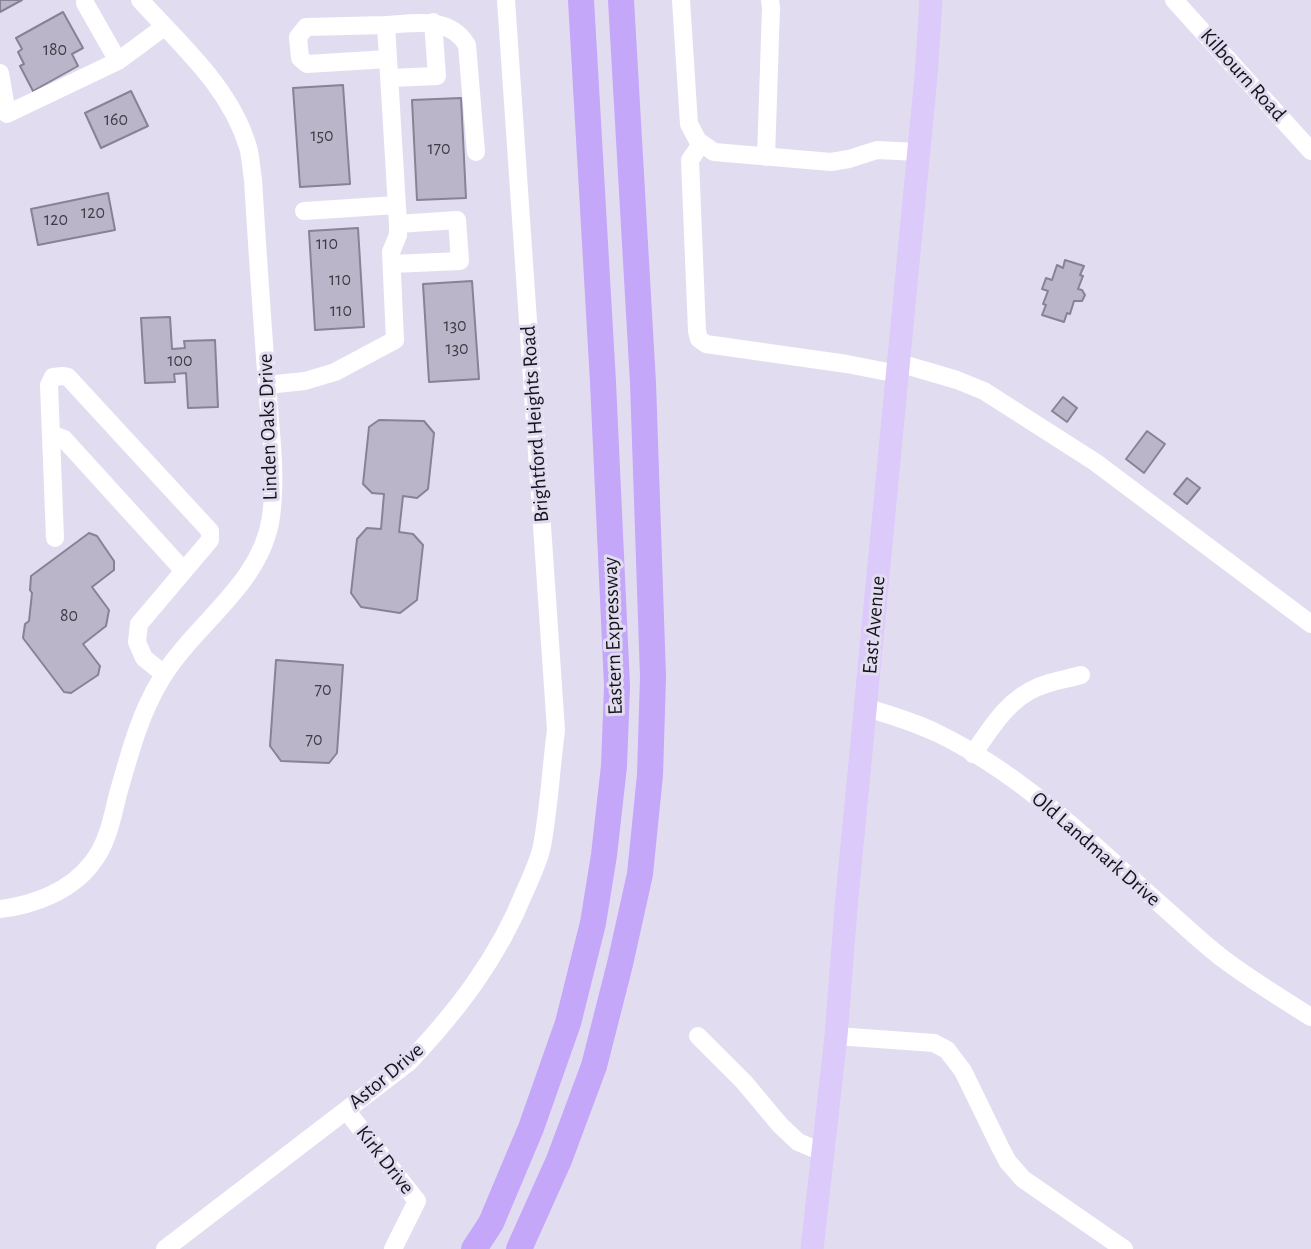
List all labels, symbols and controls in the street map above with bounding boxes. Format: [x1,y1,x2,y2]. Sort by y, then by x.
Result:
street label: Kilbourn Road [1195,23,1291,127]
house number: 180 [43,39,67,61]
house number: 160 [104,109,128,131]
house number: 150 [310,125,334,147]
house number: 170 [427,138,451,160]
house number: 120 [81,202,105,224]
house number: 120 [44,209,68,231]
house number: 110 [316,233,338,255]
house number: 110 [329,269,351,291]
house number: 110 [330,300,352,322]
house number: 130 [443,315,467,337]
street label: Brightford Heights Road [516,325,554,523]
house number: 130 [445,338,469,360]
house number: 100 [167,350,193,372]
street label: Linden Oaks Drive [253,353,283,501]
street label: Eastern Expressway [598,556,628,716]
street label: East Avenue [857,575,891,675]
house number: 80 [60,605,78,627]
house number: 70 [314,679,332,701]
house number: 70 [305,729,323,751]
street label: Old Landmark Drive [1026,786,1166,912]
street label: Astor Drive [343,1037,429,1115]
street label: Kirk Drive [350,1121,420,1199]

